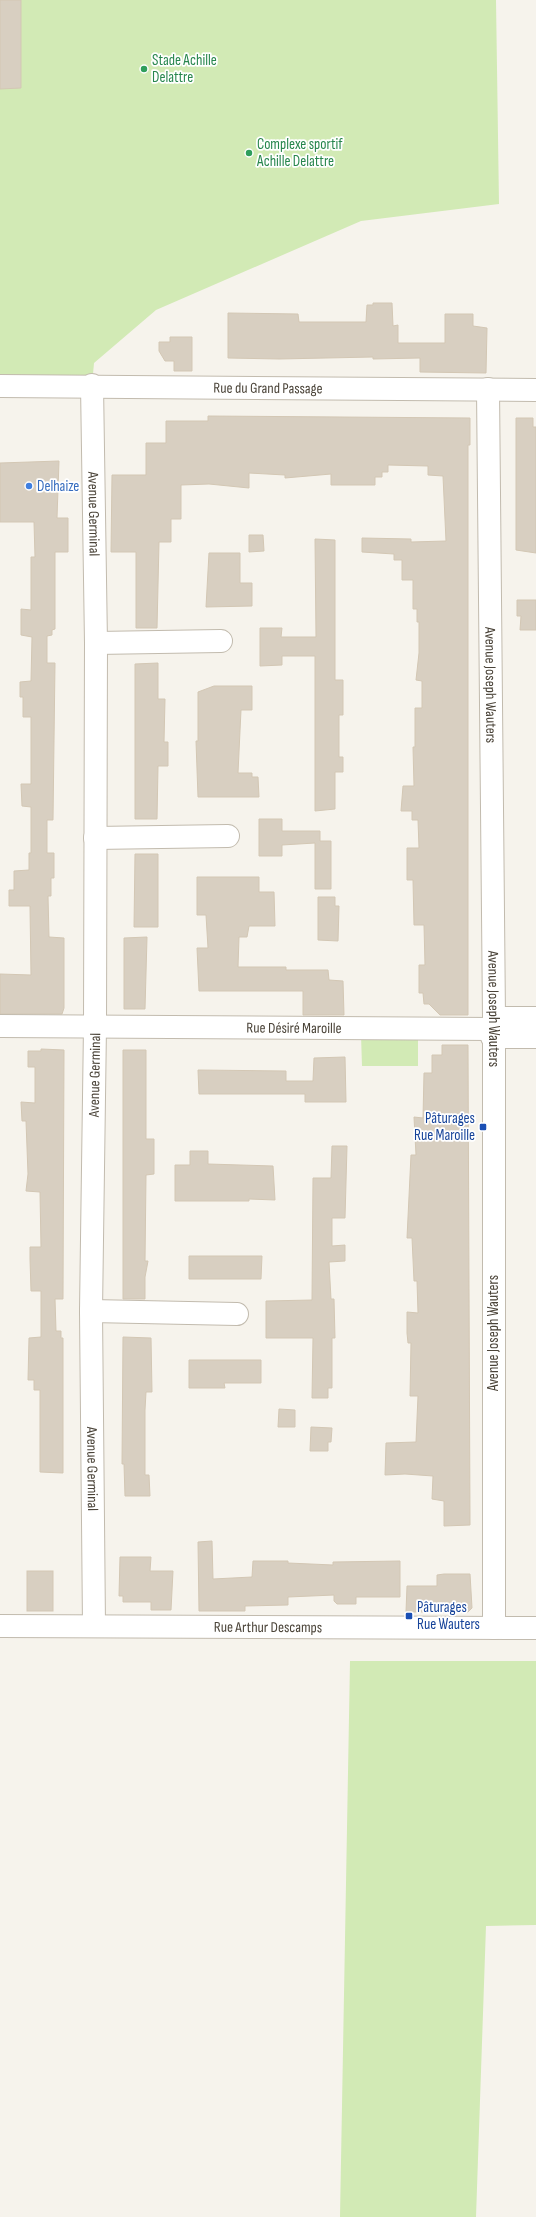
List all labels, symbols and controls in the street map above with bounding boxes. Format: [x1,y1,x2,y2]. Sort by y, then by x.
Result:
place label: Stade Achille Delattre [152,51,217,87]
marker: Stade Achille Delattre [139,64,149,74]
place label: Complexe sportif Achille Delattre [256,135,343,171]
marker: Complexe sportif Achille Delattre [244,148,254,158]
street label: Rue du Grand Passage [213,378,323,398]
street label: Avenue Germinal [84,471,104,556]
place label: Delhaize [37,477,79,496]
marker: Delhaize [24,481,34,491]
street label: Avenue Joseph Wauters [481,626,501,743]
street label: Avenue Joseph Wauters [484,950,504,1067]
street label: Rue Désiré Maroille [246,1018,342,1038]
street label: Avenue Germinal [85,1033,105,1118]
place label: Pâturages Rue Maroille [414,1109,475,1145]
marker: Pâturages Rue Maroille [478,1122,488,1132]
street label: Avenue Joseph Wauters [484,1275,503,1392]
street label: Avenue Germinal [83,1426,102,1511]
place label: Pâturages Rue Wauters [417,1598,480,1634]
marker: Pâturages Rue Wauters [404,1611,414,1621]
street label: Rue Arthur Descamps [214,1617,322,1637]

